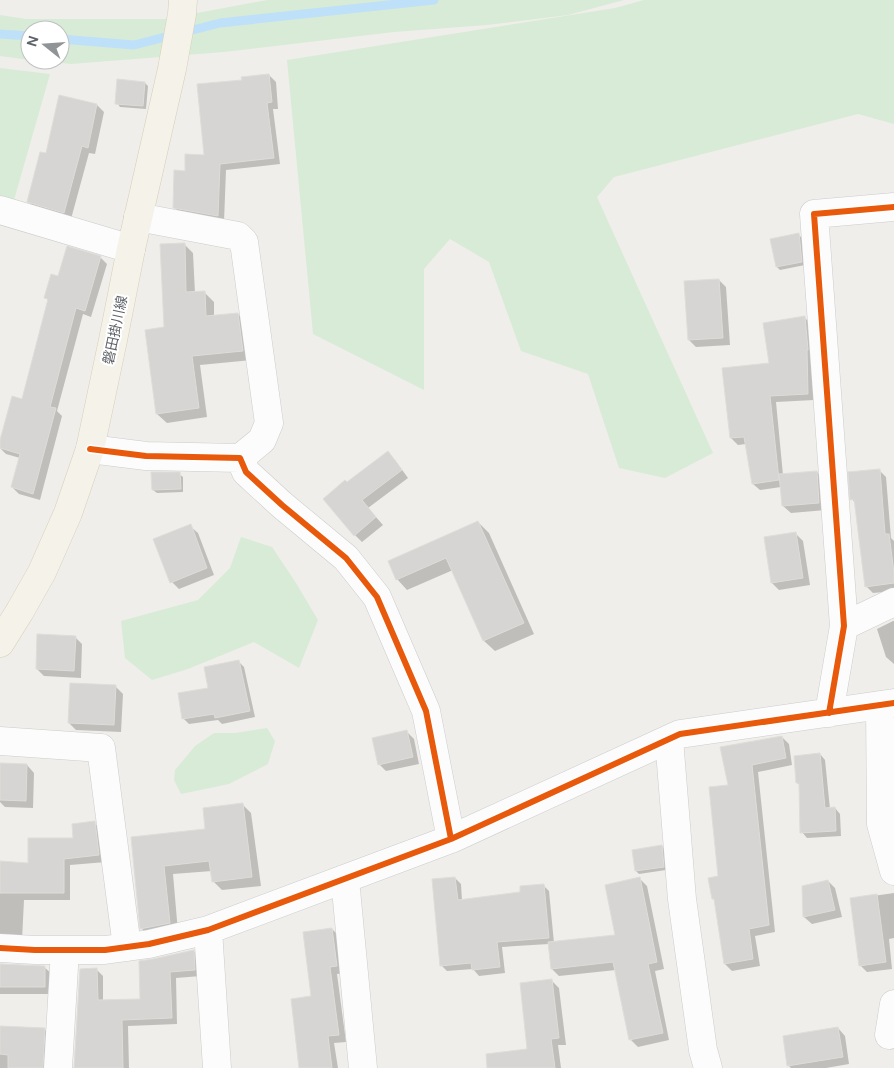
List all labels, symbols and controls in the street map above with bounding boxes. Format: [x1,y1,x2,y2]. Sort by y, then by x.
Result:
north arrow [20,20,70,70]
text: N [22,34,43,49]
street label: 磐田掛川線 [99,294,131,366]

